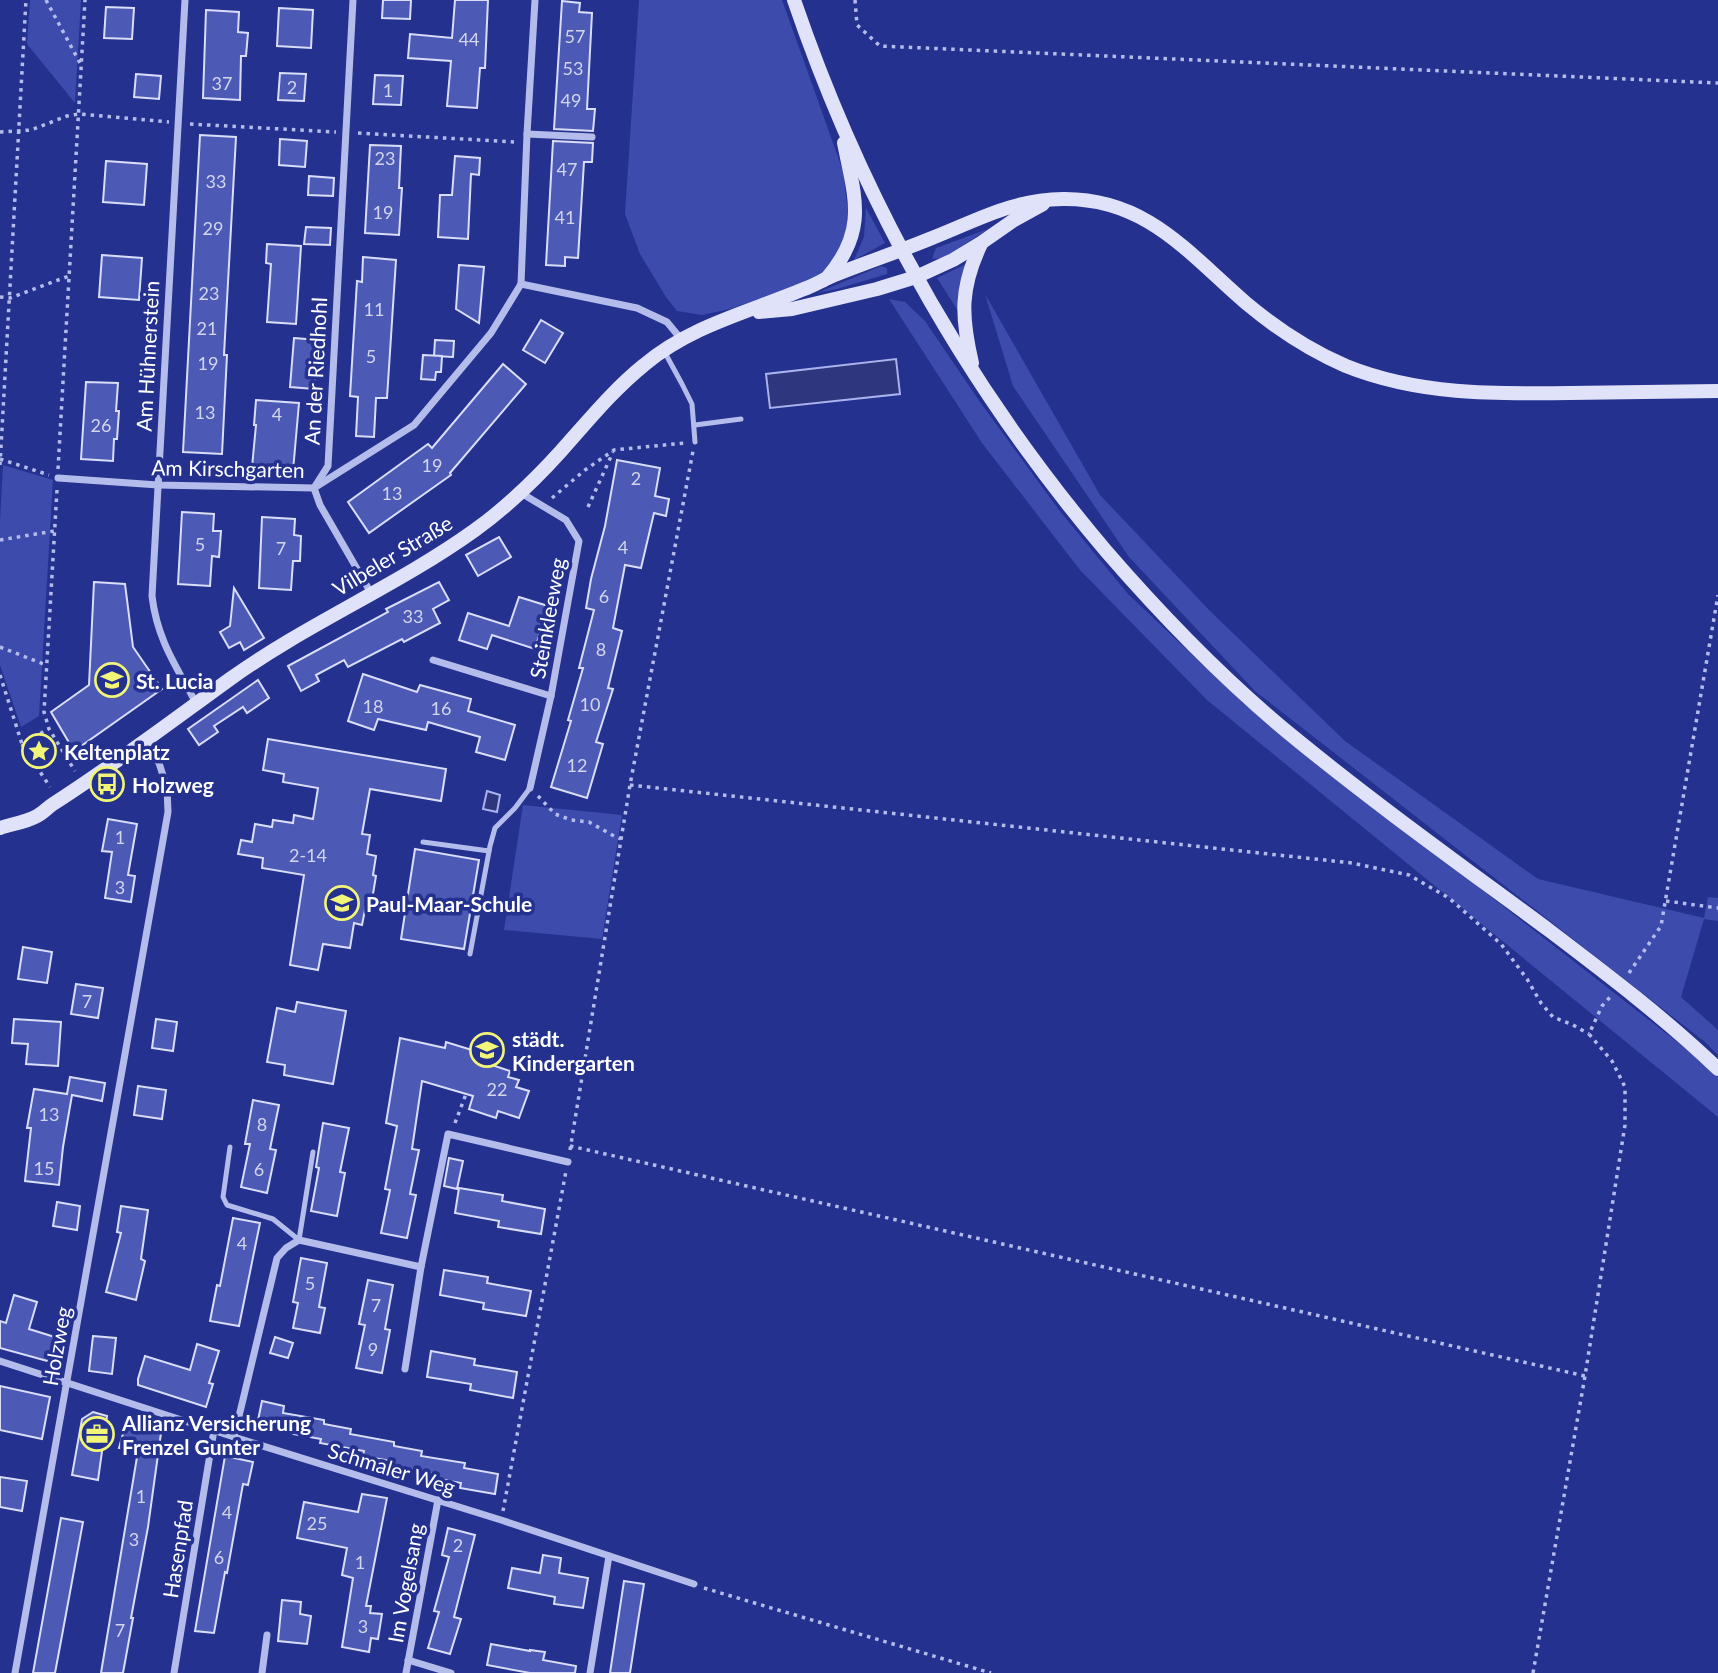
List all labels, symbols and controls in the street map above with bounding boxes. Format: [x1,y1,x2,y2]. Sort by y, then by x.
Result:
house number: 57 [565,25,585,47]
house number: 44 [459,28,479,50]
house number: 53 [563,57,583,79]
house number: 37 [212,72,232,94]
house number: 2 [287,76,297,98]
house number: 1 [383,79,393,101]
house number: 49 [561,89,581,111]
house number: 23 [375,147,395,169]
house number: 47 [557,158,577,180]
house number: 33 [206,170,226,192]
house number: 19 [373,201,393,223]
house number: 41 [555,206,575,228]
house number: 29 [203,217,223,239]
street label: Am Hühnerstein [131,280,163,432]
house number: 23 [199,282,219,304]
street label: An der Riedhohl [299,296,331,446]
house number: 11 [364,298,384,320]
house number: 21 [197,317,217,339]
house number: 5 [366,345,376,367]
house number: 19 [198,352,218,374]
house number: 13 [195,401,215,423]
house number: 4 [272,403,282,425]
house number: 26 [91,414,111,436]
street label: Am Kirschgarten [151,454,305,482]
house number: 19 [422,454,442,476]
house number: 2 [631,467,641,489]
house number: 13 [382,482,402,504]
street label: Vilbeler Straße [328,509,456,601]
house number: 5 [195,533,205,555]
house number: 4 [618,536,628,558]
house number: 7 [276,537,286,559]
street label: Steinkleeweg [524,556,570,680]
house number: 6 [599,585,609,607]
house number: 33 [403,605,423,627]
house number: 8 [596,638,606,660]
school or university icon: St. Lucia [93,661,131,699]
place label: St. Lucia [136,668,213,693]
house number: 10 [580,693,600,715]
house number: 18 [363,695,383,717]
house number: 16 [431,697,451,719]
place icon: Keltenplatz [20,732,58,770]
place label: Keltenplatz [64,739,170,764]
house number: 12 [567,754,587,776]
bus stop icon: Holzweg [88,765,126,803]
place label: Holzweg [132,772,214,797]
house number: 1 [115,826,125,848]
house number: 2-14 [289,844,327,866]
house number: 3 [115,876,125,898]
school or university icon: Paul-Maar-Schule [323,884,361,922]
place label: Paul-Maar-Schule [366,891,532,916]
house number: 7 [82,990,92,1012]
place label: städt. Kindergarten [512,1026,635,1075]
school or university icon: städt. Kindergarten [468,1031,506,1069]
house number: 22 [487,1078,507,1100]
house number: 13 [39,1103,59,1125]
house number: 8 [257,1113,267,1135]
house number: 15 [34,1157,54,1179]
house number: 6 [254,1158,264,1180]
house number: 4 [237,1232,247,1254]
house number: 5 [305,1272,315,1294]
house number: 7 [371,1294,381,1316]
street label: Holzweg [37,1304,75,1388]
house number: 9 [368,1338,378,1360]
place label: Allianz Versicherung Frenzel Gunter [121,1410,311,1459]
office icon: Allianz Versicherung Frenzel Gunter [78,1415,116,1453]
street label: Schmaler Weg [325,1437,459,1499]
house number: 1 [136,1485,146,1507]
street label: Hasenpfad [157,1498,197,1600]
house number: 4 [222,1501,232,1523]
house number: 25 [307,1512,327,1534]
street label: Im Vogelsang [382,1521,428,1645]
house number: 3 [129,1528,139,1550]
house number: 2 [453,1534,463,1556]
house number: 6 [214,1546,224,1568]
house number: 1 [355,1551,365,1573]
house number: 3 [358,1615,368,1637]
house number: 7 [115,1619,125,1641]

